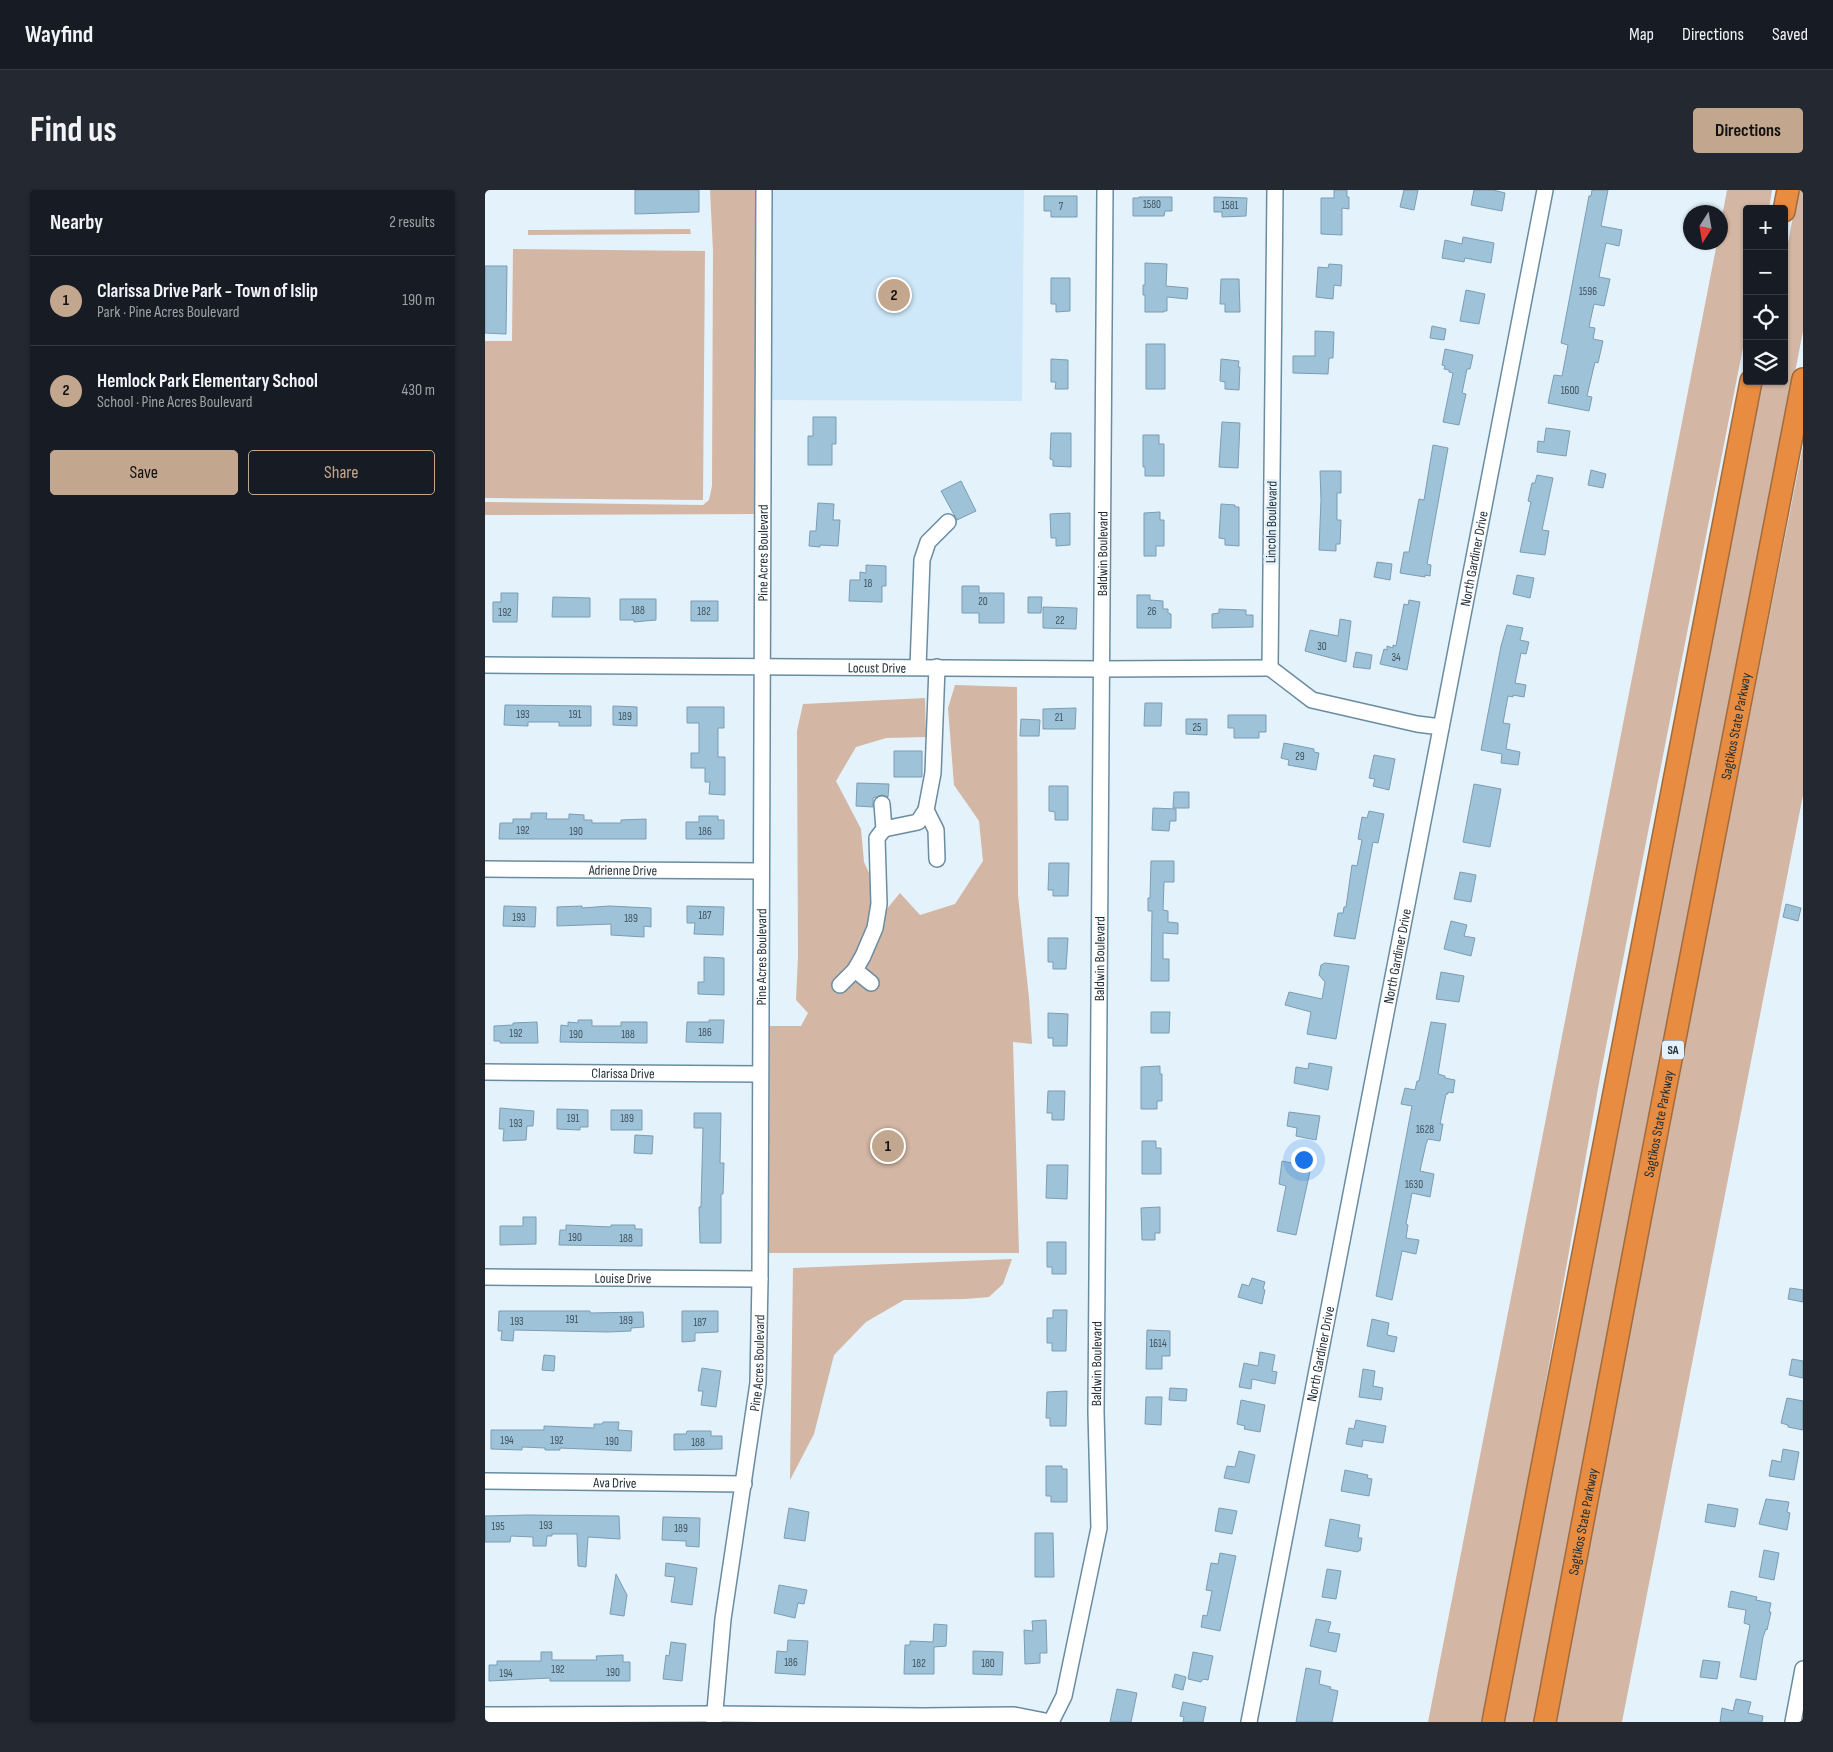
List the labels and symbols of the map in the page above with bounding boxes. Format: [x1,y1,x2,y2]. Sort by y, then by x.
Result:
house number: 1580 [1143,198,1161,211]
house number: 1581 [1222,199,1239,212]
house number: 7 [1059,200,1064,213]
north arrow [1683,205,1728,250]
pin: 2 [878,276,910,314]
house number: 1596 [1579,285,1597,298]
house number: 1600 [1561,384,1579,397]
street label: Lincoln Boulevard [1262,481,1281,563]
street label: Pine Acres Boulevard [754,504,772,602]
street label: North Gardiner Drive [1457,510,1492,608]
street label: Baldwin Boulevard [1094,511,1112,596]
house number: 18 [864,577,873,590]
house number: 20 [978,595,988,608]
house number: 188 [631,604,645,617]
house number: 182 [697,605,711,618]
house number: 26 [1147,605,1157,618]
house number: 192 [498,606,512,619]
house number: 22 [1055,614,1065,627]
house number: 30 [1317,640,1327,653]
house number: 34 [1391,651,1401,664]
street label: Locust Drive [848,659,906,677]
street label: Sagtikos State Parkway [1717,671,1755,781]
house number: 193 [516,708,530,721]
house number: 191 [569,708,581,721]
house number: 189 [618,710,632,723]
house number: 21 [1055,711,1063,724]
house number: 25 [1193,721,1201,734]
house number: 29 [1295,750,1305,763]
house number: 192 [516,824,530,837]
house number: 190 [569,825,583,838]
house number: 186 [698,825,712,838]
street label: Adrienne Drive [588,862,657,879]
street label: North Gardiner Drive [1380,907,1415,1005]
street label: Pine Acres Boulevard [753,908,770,1006]
house number: 187 [698,909,712,922]
house number: 193 [512,911,526,924]
house number: 189 [624,912,638,925]
street label: Baldwin Boulevard [1091,916,1109,1001]
house number: 186 [698,1026,712,1039]
house number: 192 [509,1027,523,1040]
house number: 190 [569,1028,583,1041]
house number: 188 [621,1028,635,1041]
road number: SA [1662,1040,1684,1060]
street label: Clarissa Drive [591,1065,655,1082]
street label: Sagtikos State Parkway [1640,1068,1678,1179]
house number: 191 [567,1112,579,1125]
house number: 189 [620,1112,634,1125]
house number: 193 [509,1117,523,1130]
house number: 1628 [1416,1123,1434,1136]
pin: 1 [872,1127,904,1165]
your location [1291,1147,1317,1173]
house number: 1630 [1405,1178,1423,1191]
house number: 190 [568,1231,582,1244]
house number: 188 [619,1232,633,1245]
street label: Louise Drive [595,1270,651,1287]
street label: North Gardiner Drive [1303,1305,1338,1403]
house number: 191 [566,1313,578,1326]
house number: 189 [619,1314,633,1327]
street label: Pine Acres Boulevard [746,1314,768,1413]
house number: 193 [510,1315,524,1328]
house number: 187 [693,1316,707,1329]
street label: Baldwin Boulevard [1088,1321,1106,1406]
house number: 1614 [1149,1337,1167,1350]
house number: 194 [500,1434,514,1447]
house number: 192 [550,1434,564,1447]
house number: 190 [605,1435,619,1448]
house number: 188 [691,1436,705,1449]
street label: Sagtikos State Parkway [1565,1466,1602,1577]
street label: Ava Drive [592,1474,637,1492]
house number: 193 [539,1519,553,1532]
house number: 195 [491,1520,505,1533]
house number: 189 [674,1522,688,1535]
house number: 186 [784,1656,798,1669]
house number: 182 [912,1657,926,1670]
house number: 180 [981,1657,995,1670]
house number: 192 [551,1663,565,1676]
house number: 190 [606,1666,620,1679]
house number: 194 [499,1667,513,1680]

